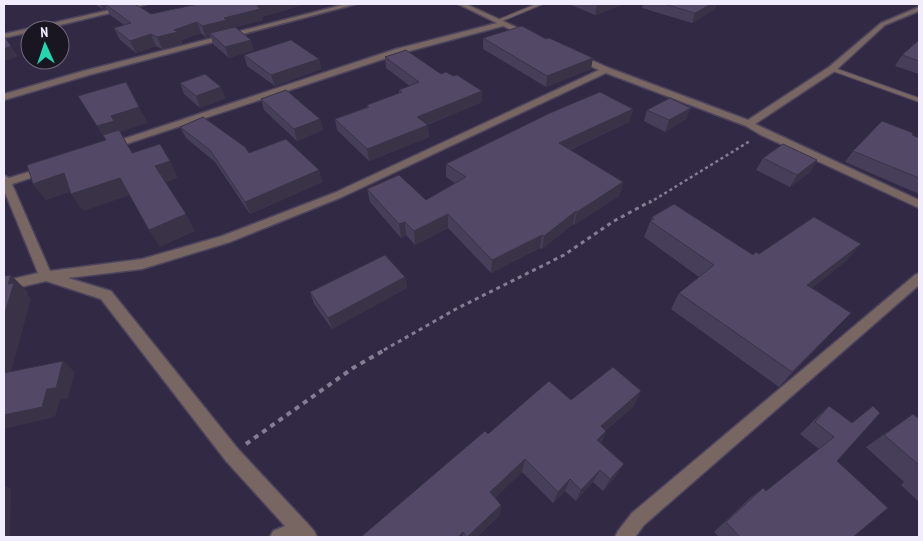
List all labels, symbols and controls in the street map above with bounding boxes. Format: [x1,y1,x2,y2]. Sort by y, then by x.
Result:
north arrow [20,20,70,70]
text: N [40,23,49,41]

